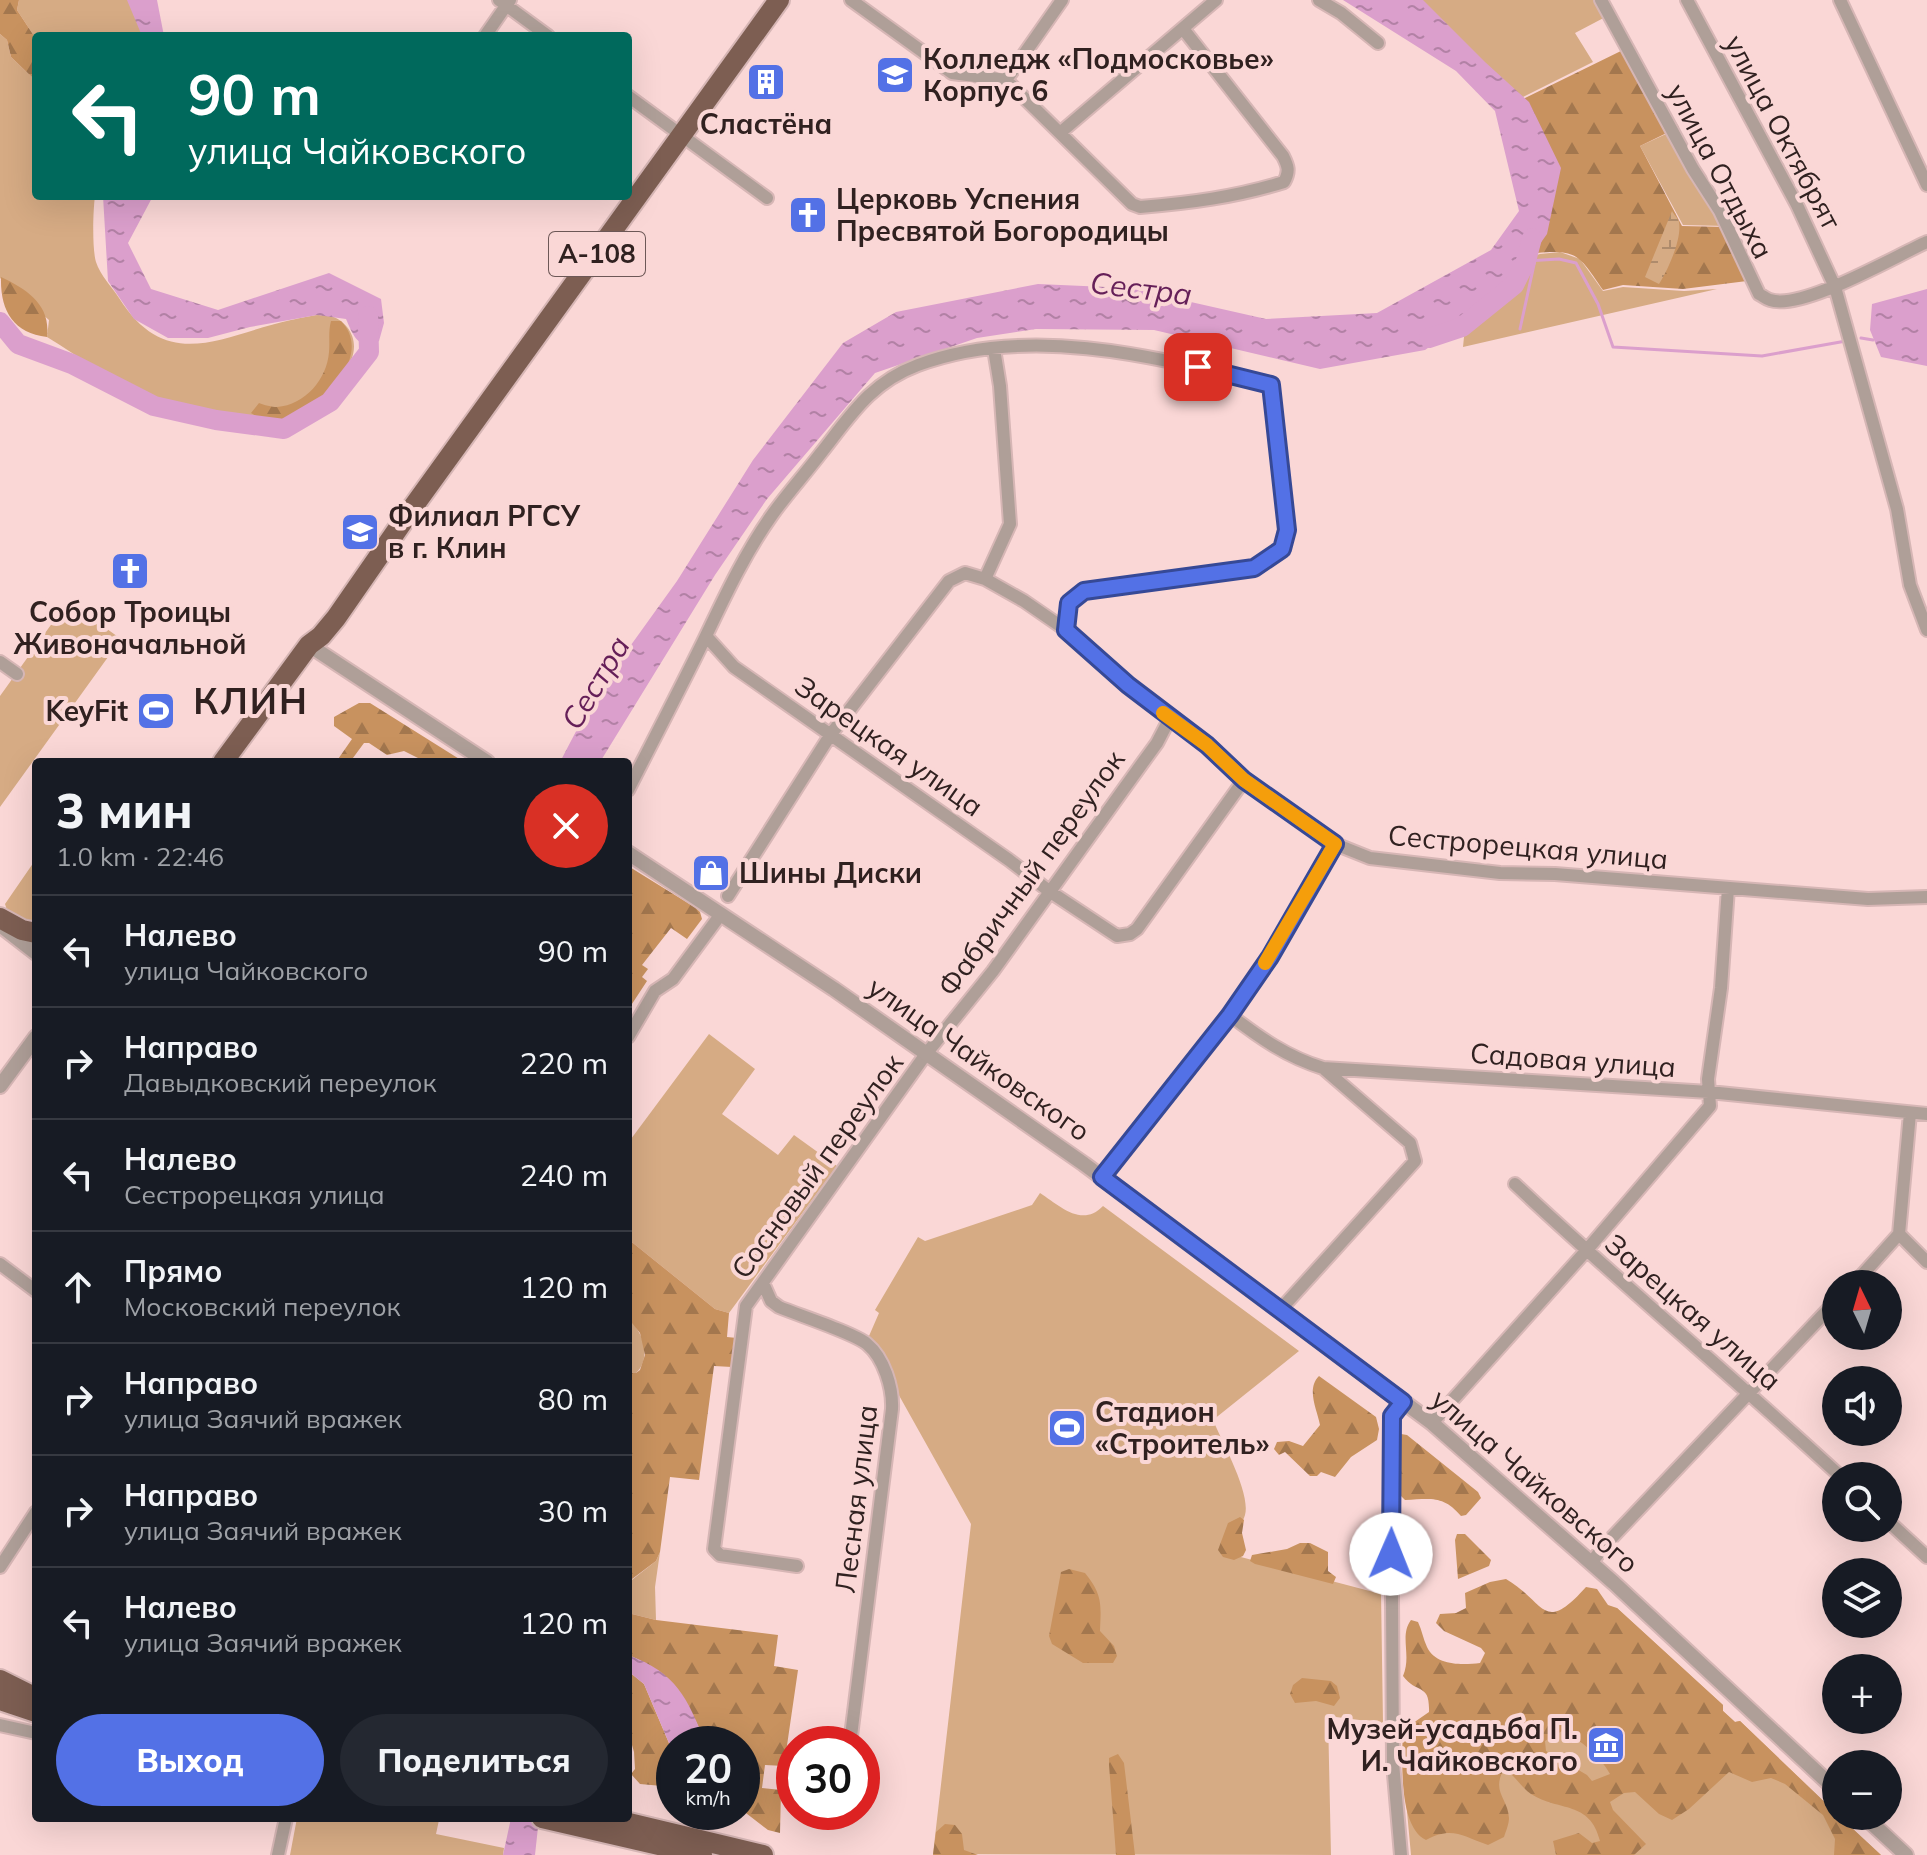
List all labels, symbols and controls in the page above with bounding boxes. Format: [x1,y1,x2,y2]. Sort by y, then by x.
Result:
street label: улица Октябрят [1717,29,1850,235]
place label: Колледж «Подмосковье» Корпус 6 [923,41,1274,108]
school or university icon: Колледж «Подмосковье» Корпус 6 [874,54,916,96]
text: 90 m [188,59,321,129]
building icon: Сластёна [745,61,787,103]
icon: left [56,64,160,168]
street label: улица Отдыха [1660,77,1781,264]
place label: Сластёна [700,106,832,141]
text: улица Чайковского [188,128,526,173]
place label: Церковь Успения Пресвятой Богородицы [836,181,1169,248]
church icon: Церковь Успения Пресвятой Богородицы [787,194,829,236]
road number: А-108 [549,232,645,276]
water label: Сестра [1088,263,1194,313]
pin [1164,333,1232,401]
icon: arrive [1176,345,1220,389]
place label: Филиал РГСУ в г. Клин [388,498,581,565]
school or university icon: Филиал РГСУ в г. Клин [339,511,381,553]
church icon: Собор Троицы Живоначальной [109,550,151,592]
place label: Собор Троицы Живоначальной [13,594,247,661]
water label: Сестра [553,629,638,736]
street label: Зарецкая улица [789,668,990,823]
district label: КЛИН [193,678,309,723]
sports icon: KeyFit [135,690,177,732]
place label: KeyFit [45,693,128,728]
street label: Фабричный переулок [930,742,1132,1002]
text: 3 мин [56,780,193,840]
button: close [524,784,608,868]
street label: Сестрорецкая улица [1387,817,1669,876]
text: 1.0 km · 22:46 [56,840,224,873]
shop icon: Шины Диски [690,852,732,894]
place label: Шины Диски [739,855,922,890]
text: Налево [124,916,237,954]
icon: left [56,929,100,973]
text: 90 m [538,932,608,970]
text: улица Чайковского [124,954,368,987]
street label: улица Чайковского [861,969,1097,1148]
text: Направо [124,1028,258,1066]
street label: Садовая улица [1469,1035,1677,1084]
icon: right [56,1041,100,1085]
text: 220 m [520,1044,608,1082]
street label: Сосновый переулок [723,1046,910,1285]
text: Давыдковский переулок [124,1066,436,1099]
text: Налево [124,1140,237,1178]
icon: left [56,1153,100,1197]
text: 240 m [520,1156,608,1194]
text: Сестрорецкая улица [124,1178,385,1211]
street label: Зарецкая улица [1598,1226,1788,1397]
text: Прямо [124,1252,222,1290]
icon: ahead [56,1265,100,1309]
text: 120 m [520,1268,608,1306]
north arrow [1822,1270,1902,1350]
map controls [1822,1270,1902,1830]
text: Московский переулок [124,1290,401,1323]
text: Направо [124,1364,258,1402]
button: sound [1822,1366,1902,1446]
icon: right [56,1377,100,1421]
text: 80 m [538,1380,608,1418]
street label: улица Чайковского [1425,1381,1646,1580]
place label: Стадион «Строитель» [1095,1394,1270,1461]
text: улица Заячий вражек [124,1402,402,1435]
street label: Лесная улица [827,1403,884,1595]
sports icon: Стадион «Строитель» [1046,1407,1088,1449]
button: search [1822,1462,1902,1542]
text: Направо [124,1476,258,1514]
icon: right [56,1489,100,1533]
text: 30 m [538,1492,608,1530]
position arrow [1349,1512,1433,1596]
text: улица Заячий вражек [124,1514,402,1547]
button: layers [1822,1558,1902,1638]
text: Налево [124,1588,237,1626]
icon: left [56,1601,100,1645]
text: 120 m [520,1604,608,1642]
text: улица Заячий вражек [124,1626,402,1659]
button: + [1822,1654,1902,1734]
place label: Музей-усадьба П. И. Чайковского [1326,1711,1578,1778]
button: Выход [56,1714,324,1806]
button: Поделиться [340,1714,608,1806]
museum icon: Музей-усадьба П. И. Чайковского [1585,1724,1627,1766]
speed limit sign: 30 [776,1726,880,1830]
text: 20 [684,1743,732,1793]
button: − [1822,1750,1902,1830]
text: km/h [685,1785,731,1810]

